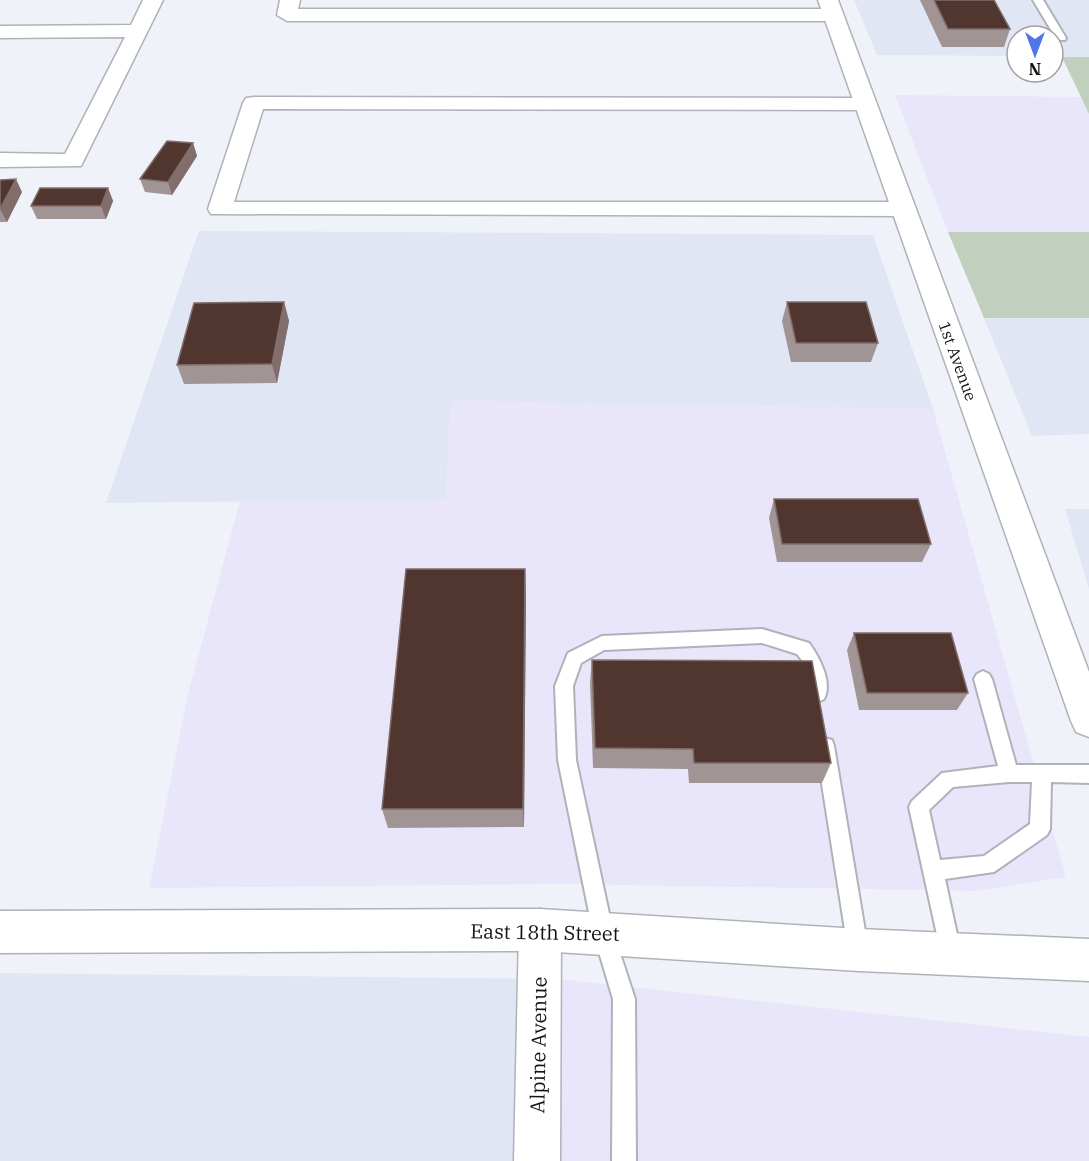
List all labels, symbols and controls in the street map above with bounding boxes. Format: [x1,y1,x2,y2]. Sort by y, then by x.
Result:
north arrow [1005,24,1065,84]
text: N [1029,59,1041,79]
street label: 1st Avenue [934,319,982,403]
street label: East 18th Street [470,917,620,947]
street label: Alpine Avenue [523,977,553,1113]

